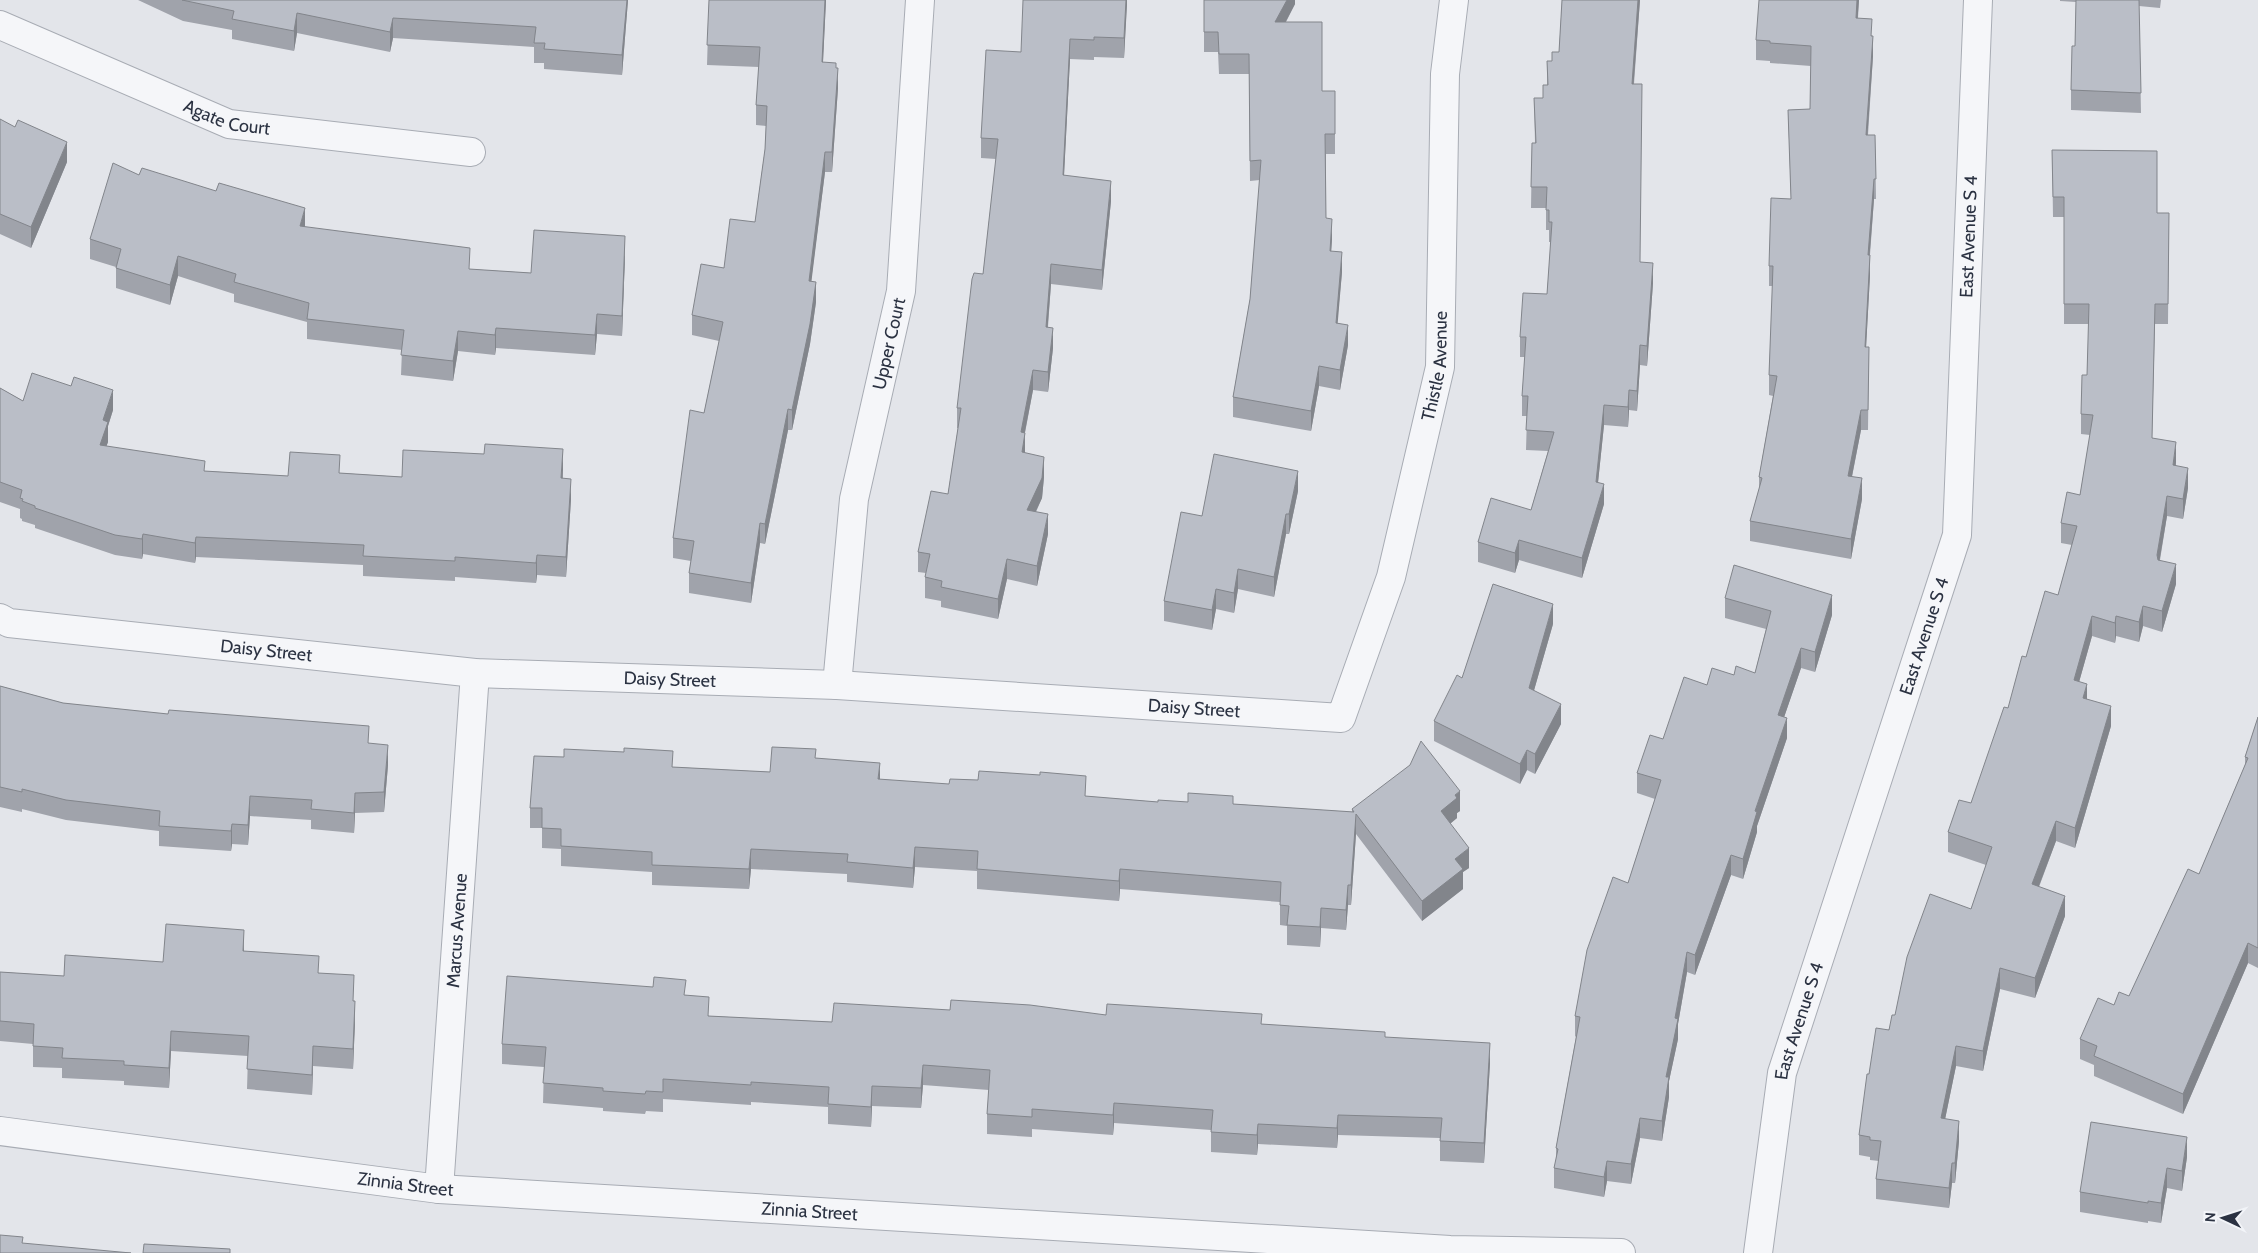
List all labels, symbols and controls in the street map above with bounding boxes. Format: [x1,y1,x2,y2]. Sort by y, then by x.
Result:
street label: Agate Court [180,95,271,140]
street label: East Avenue S 4 [1955,175,1982,298]
street label: Upper Court [868,296,910,392]
street label: Thistle Avenue [1417,311,1452,423]
street label: East Avenue S 4 [1895,575,1953,698]
street label: Daisy Street [219,635,313,666]
street label: Daisy Street [623,667,716,692]
street label: Daisy Street [1147,694,1241,722]
street label: Marcus Avenue [442,873,472,989]
street label: East Avenue S 4 [1770,960,1828,1081]
street label: Zinnia Street [356,1167,454,1201]
north arrow [2198,1193,2248,1243]
street label: Zinnia Street [761,1197,858,1225]
text: N [2201,1212,2219,1223]

